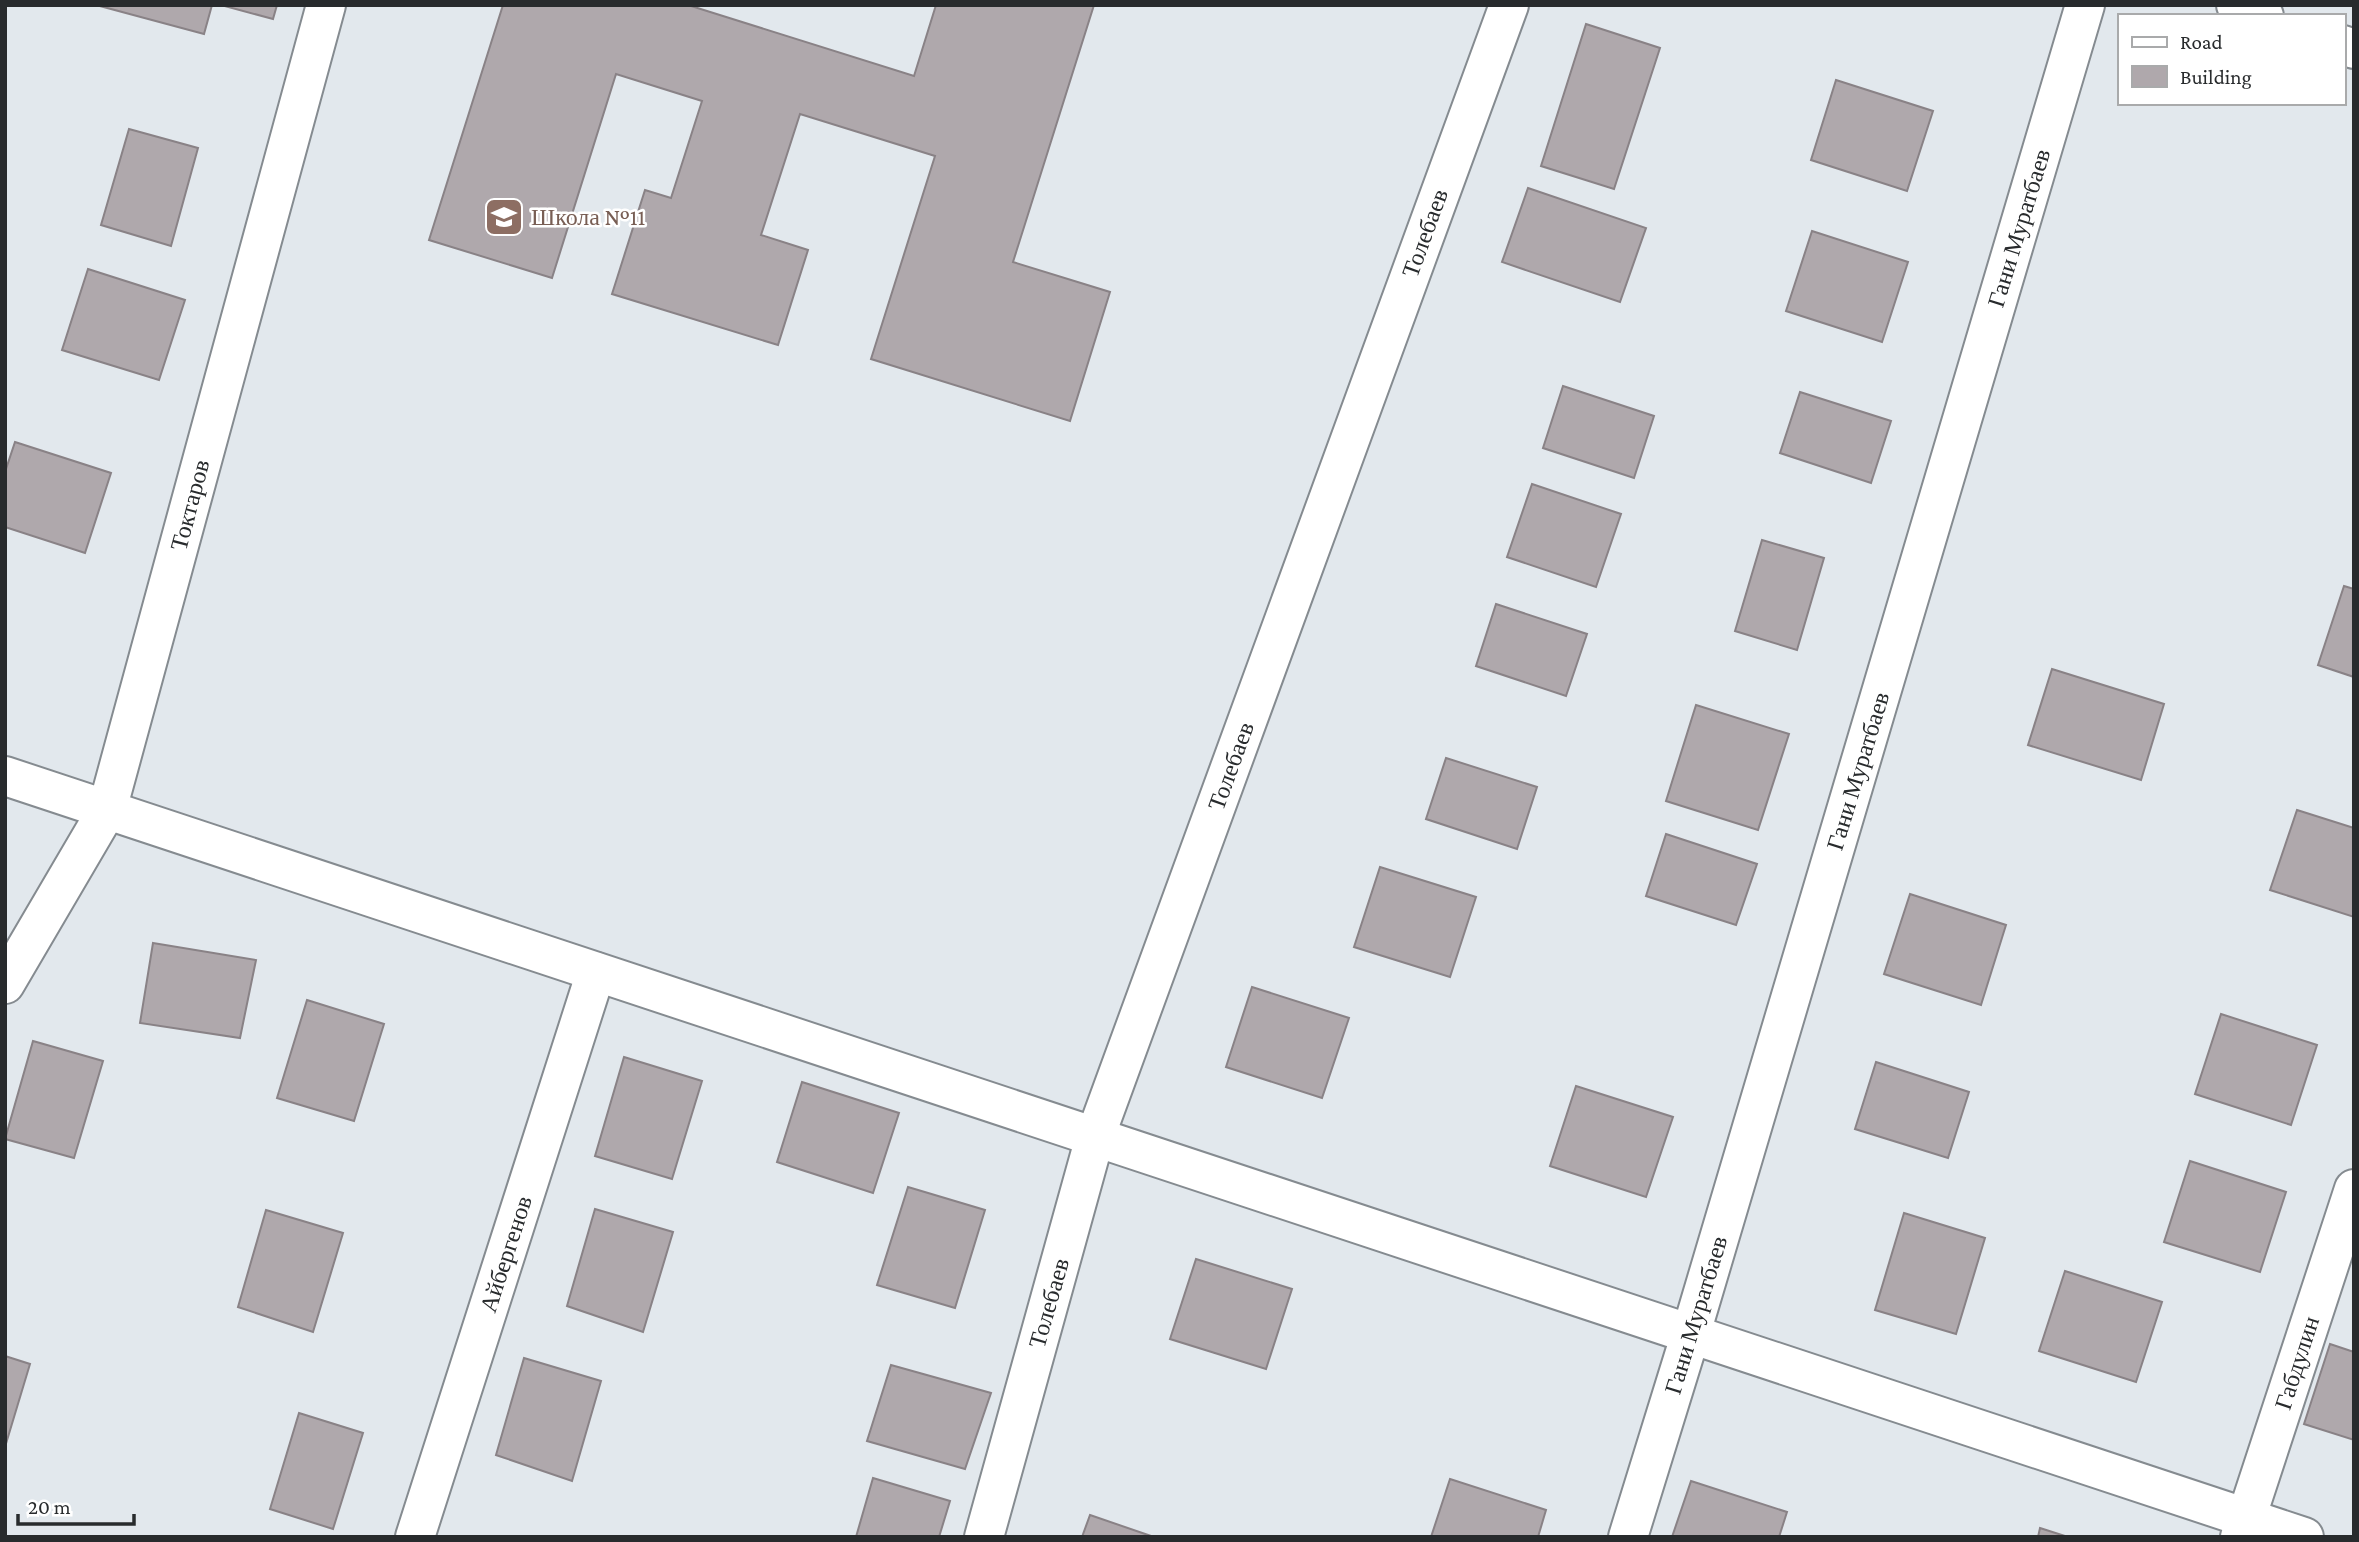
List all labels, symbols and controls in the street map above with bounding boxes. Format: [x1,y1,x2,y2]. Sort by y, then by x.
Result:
legend [2118,14,2345,105]
text: Road [2180,30,2223,54]
text: Building [2180,65,2252,89]
street label: Гани Муратбаев [1982,145,2055,310]
street label: Толебаев [1396,185,1453,281]
school or university icon: Школа №11 [483,196,525,238]
place label: Школа №11 [531,203,646,230]
street label: Токтаров [164,456,215,553]
street label: Гани Муратбаев [1821,688,1894,853]
street label: Толебаев [1202,718,1259,814]
street label: Айбергенов [474,1192,537,1316]
street label: Гани Муратбаев [1659,1232,1732,1397]
street label: Толебаев [1023,1255,1074,1351]
street label: Габдулин [2269,1313,2324,1413]
scale bar [18,1482,133,1526]
text: 20 m [28,1495,71,1519]

